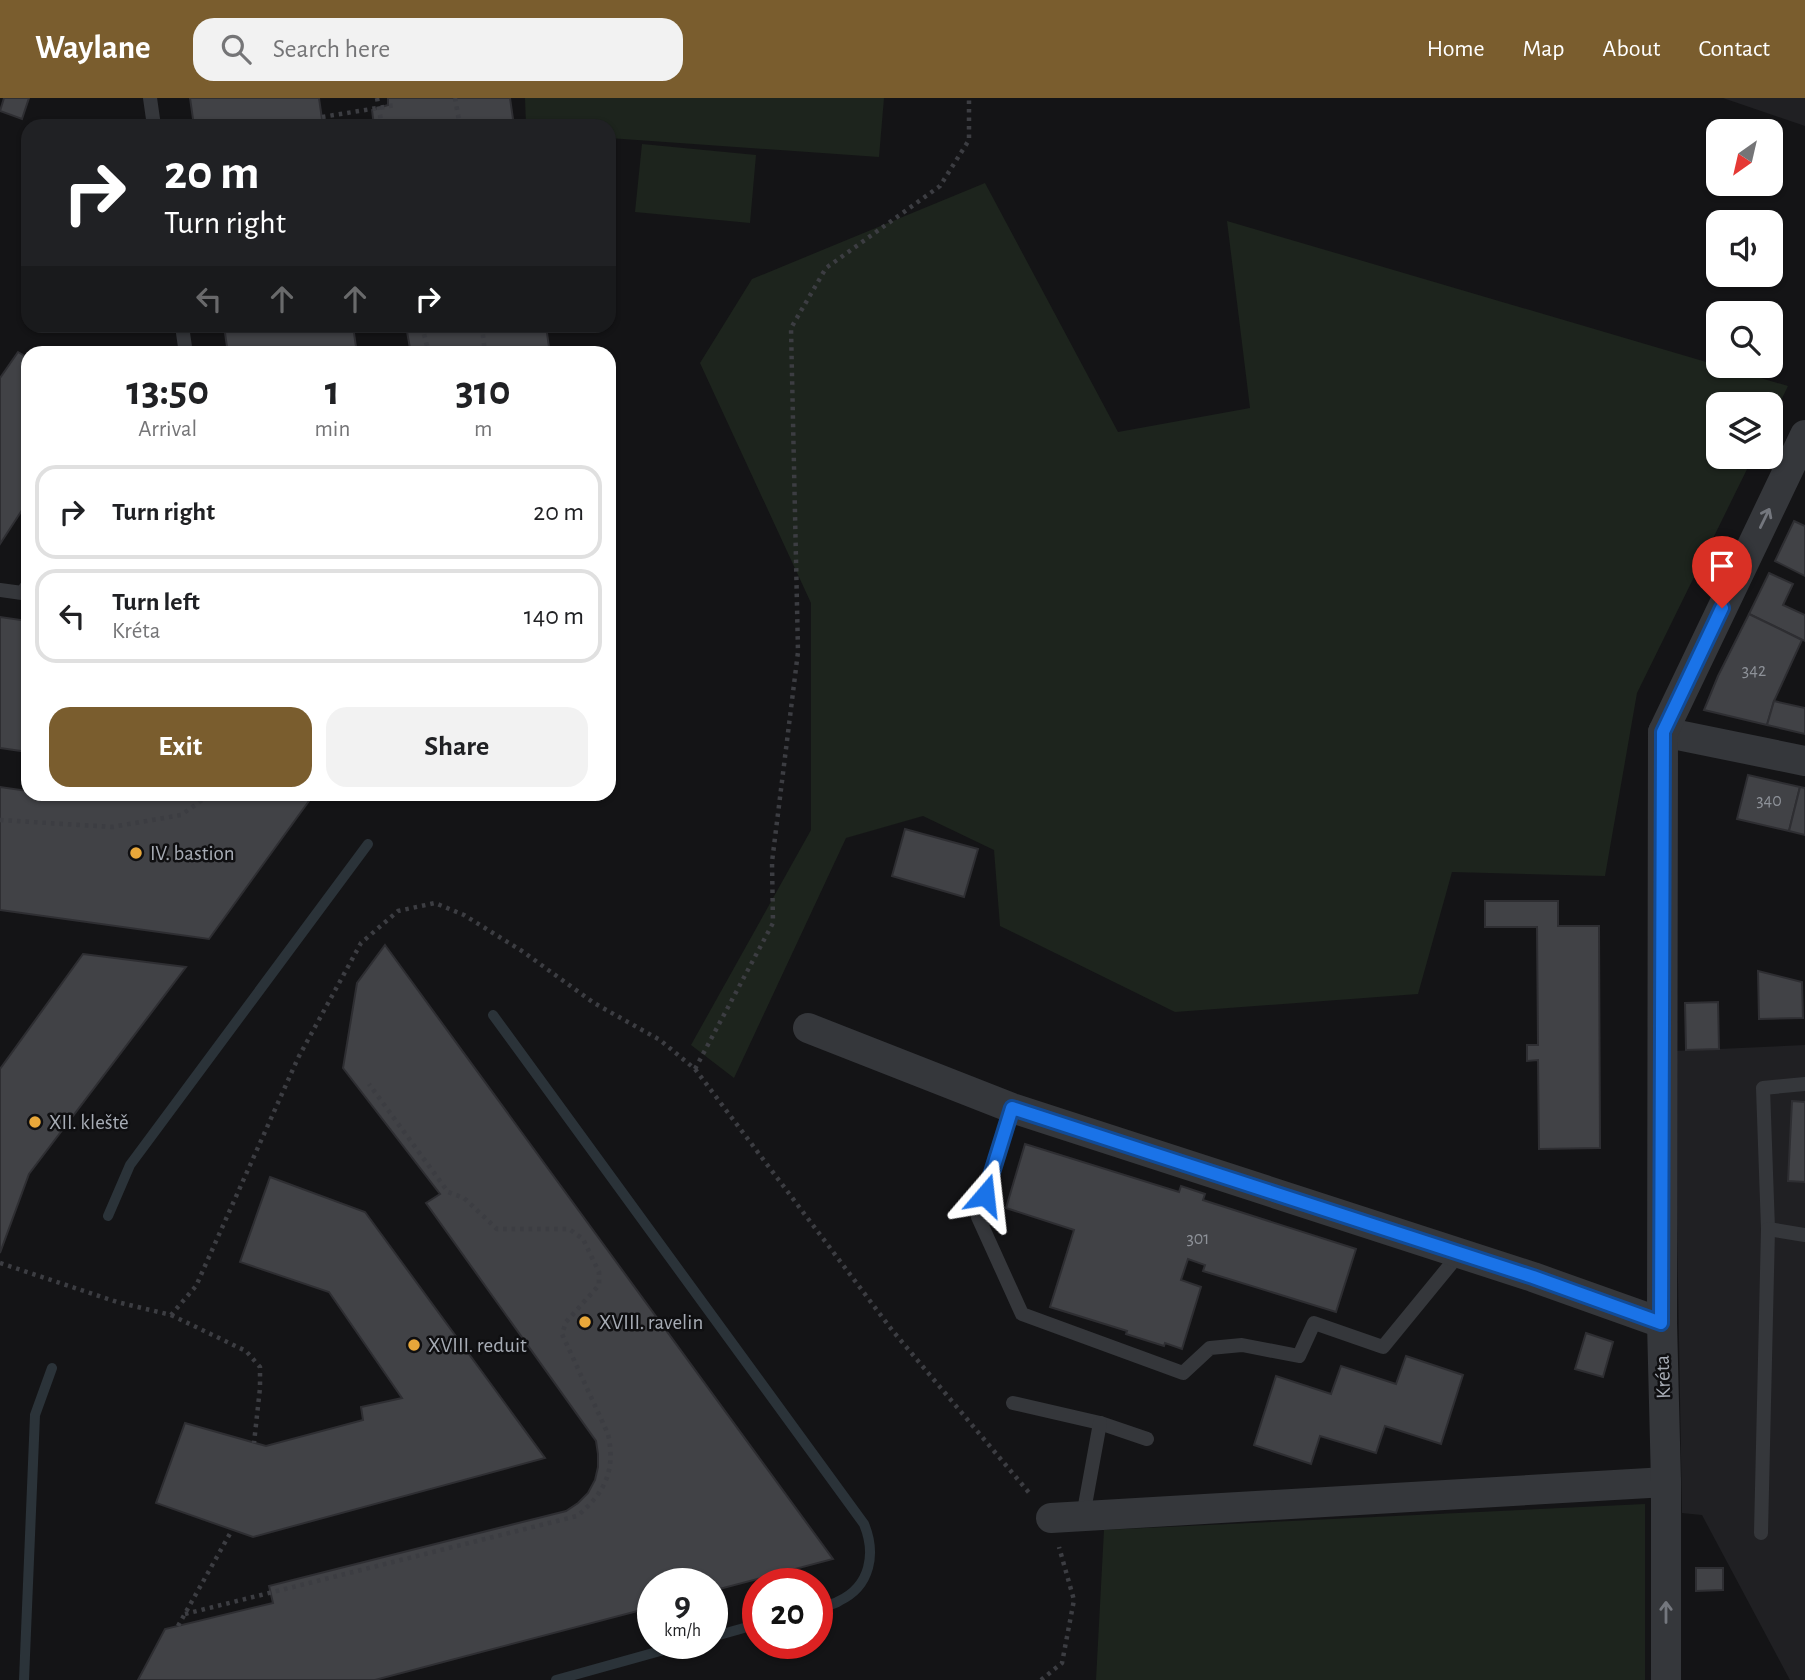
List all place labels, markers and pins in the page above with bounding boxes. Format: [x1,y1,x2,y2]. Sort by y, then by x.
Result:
pin [1692,536,1752,608]
place label: IV. bastion [150,843,234,864]
marker: IV. bastion [128,845,144,861]
place label: XII. kleště [49,1112,129,1133]
marker: XII. kleště [27,1114,43,1130]
place label: XVIII. ravelin [599,1312,703,1333]
marker: XVIII. ravelin [577,1314,593,1330]
place label: XVIII. reduit [428,1335,527,1356]
marker: XVIII. reduit [406,1337,422,1353]

